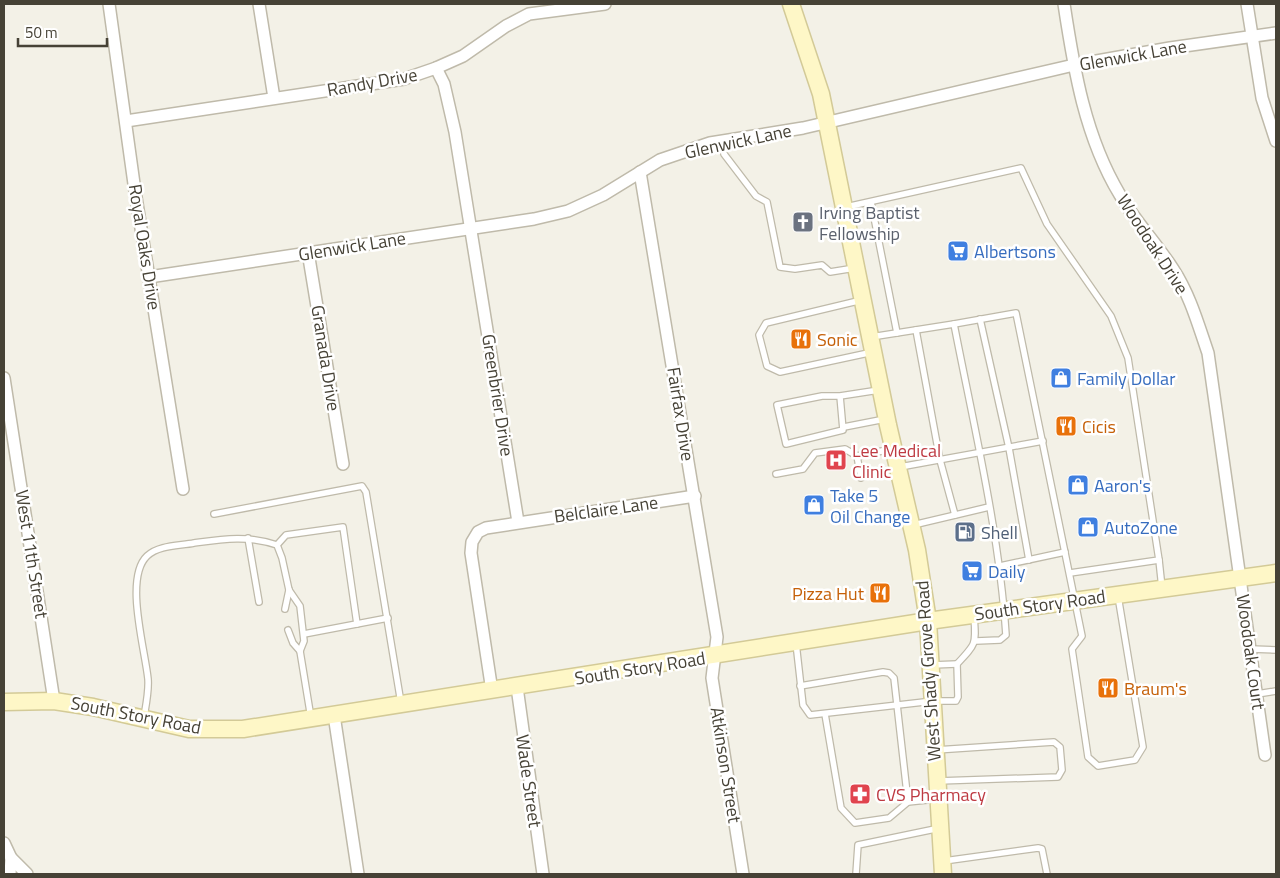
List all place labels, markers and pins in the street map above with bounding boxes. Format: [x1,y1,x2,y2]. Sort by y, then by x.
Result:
place label: Irving Baptist Fellowship [819,199,920,247]
church icon: Irving Baptist Fellowship [791,210,815,234]
place label: Albertsons [974,238,1056,265]
supermarket icon: Albertsons [946,239,970,263]
place label: Sonic [817,326,858,353]
restaurant icon: Sonic [789,327,813,351]
place label: Family Dollar [1077,365,1175,392]
shop icon: Family Dollar [1049,366,1073,390]
place label: Cicis [1082,413,1116,440]
restaurant icon: Cicis [1054,414,1078,438]
place label: Lee Medical Clinic [852,437,941,485]
hospital icon: Lee Medical Clinic [824,448,848,472]
place label: Aaron's [1094,472,1151,499]
shop icon: Aaron's [1066,473,1090,497]
place label: Take 5 Oil Change [830,482,910,530]
shop icon: Take 5 Oil Change [802,493,826,517]
place label: AutoZone [1104,514,1178,541]
shop icon: AutoZone [1076,515,1100,539]
place label: Shell [981,519,1018,546]
fuel station icon: Shell [953,520,977,544]
place label: Daily [988,558,1026,585]
supermarket icon: Daily [960,559,984,583]
place label: Pizza Hut [792,580,865,607]
restaurant icon: Pizza Hut [868,581,892,605]
place label: Braum's [1124,675,1187,702]
restaurant icon: Braum's [1096,676,1120,700]
place label: CVS Pharmacy [876,781,986,808]
pharmacy icon: CVS Pharmacy [848,782,872,806]

